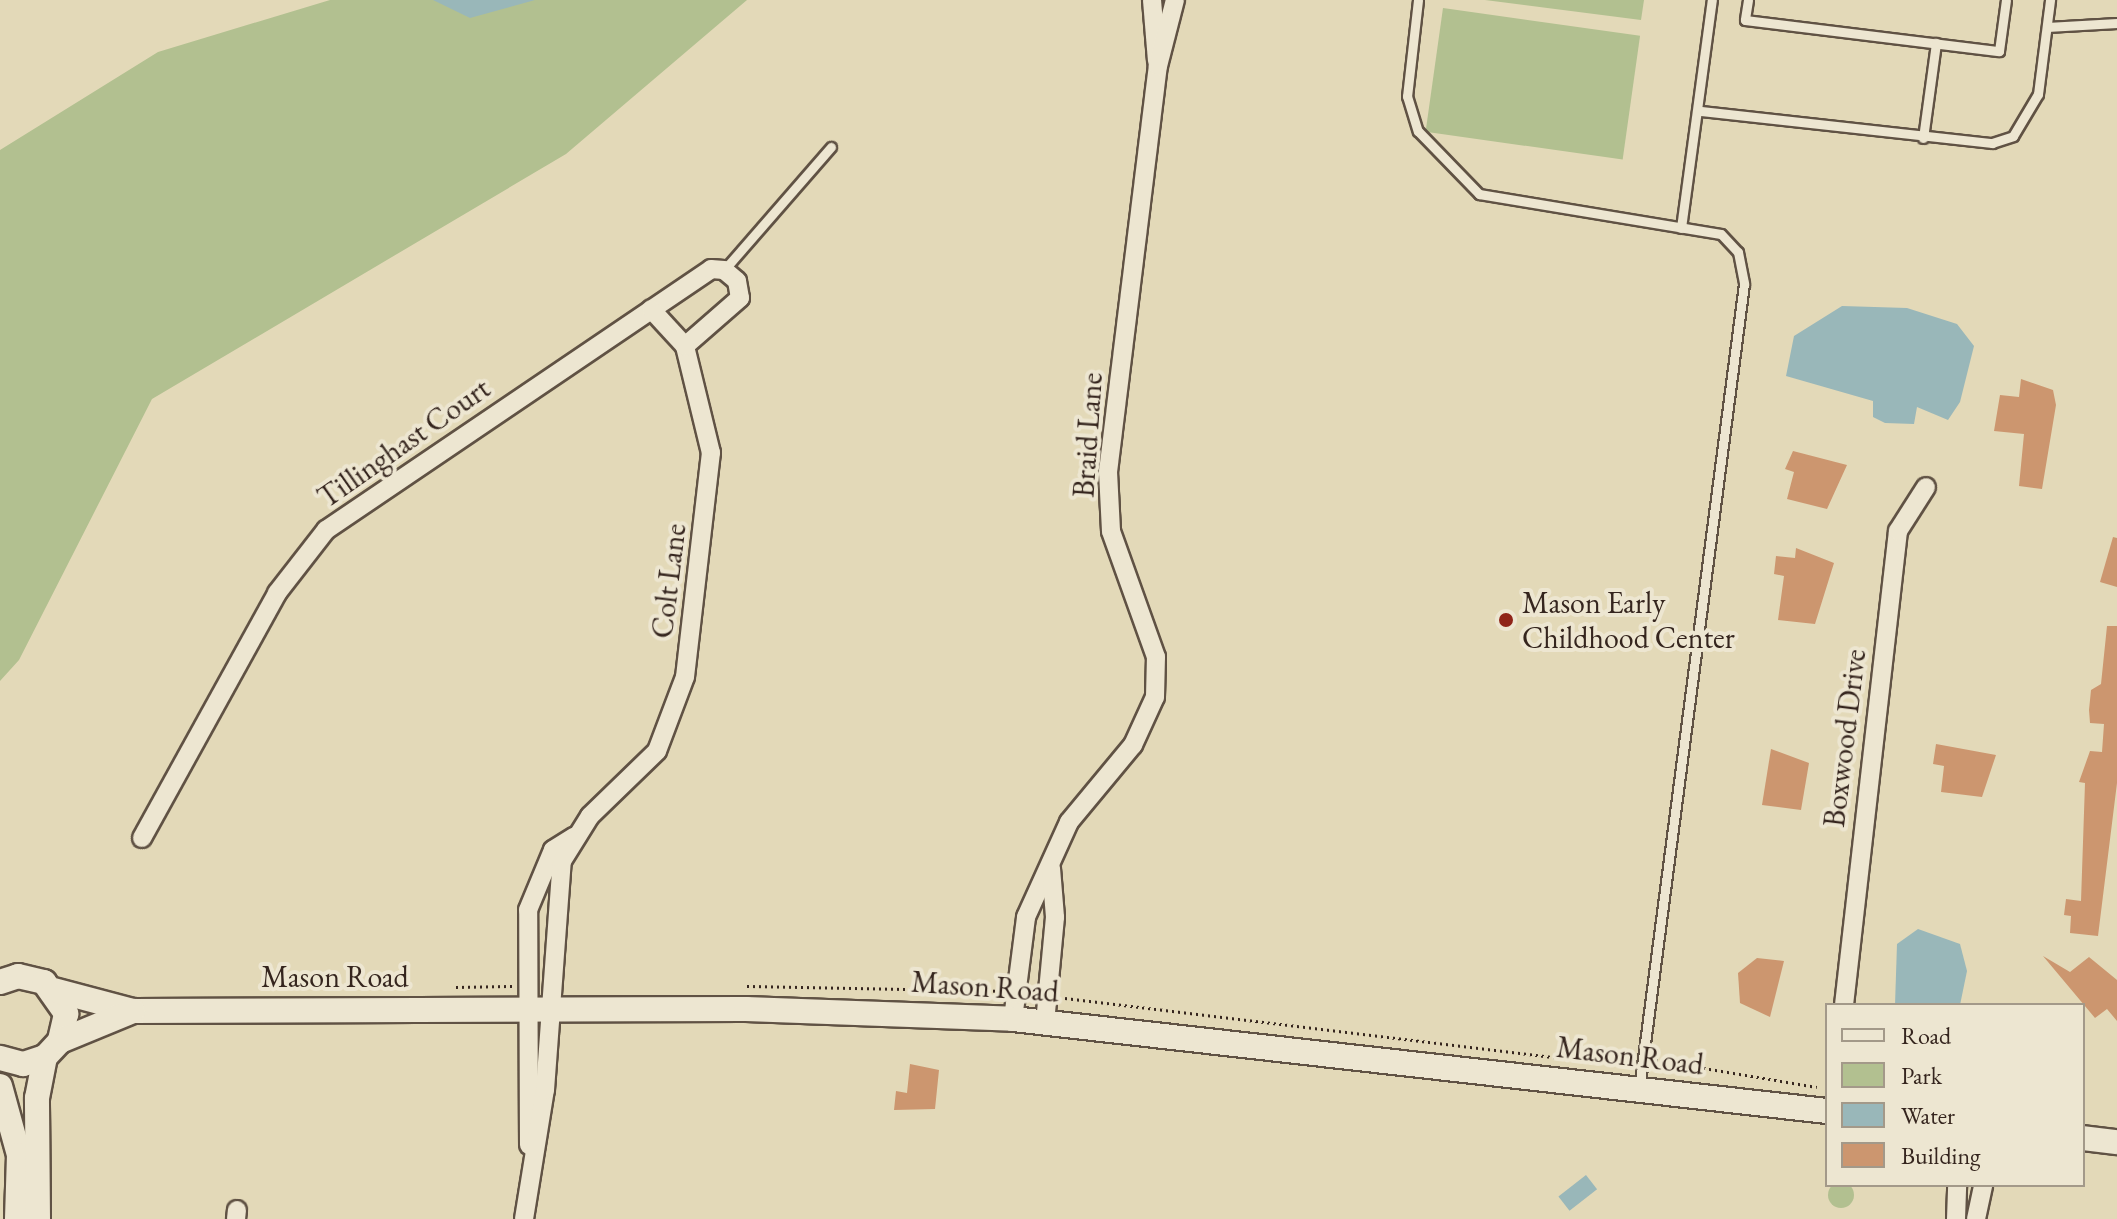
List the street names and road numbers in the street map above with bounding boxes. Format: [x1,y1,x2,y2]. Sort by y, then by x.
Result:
street label: Tillinghast Court [311,370,497,516]
street label: Braid Lane [1066,371,1110,499]
street label: Colt Lane [644,522,694,640]
street label: Boxwood Drive [1816,647,1874,829]
street label: Mason Road [261,959,409,995]
street label: Mason Road [910,964,1060,1010]
street label: Mason Road [1555,1029,1705,1083]

